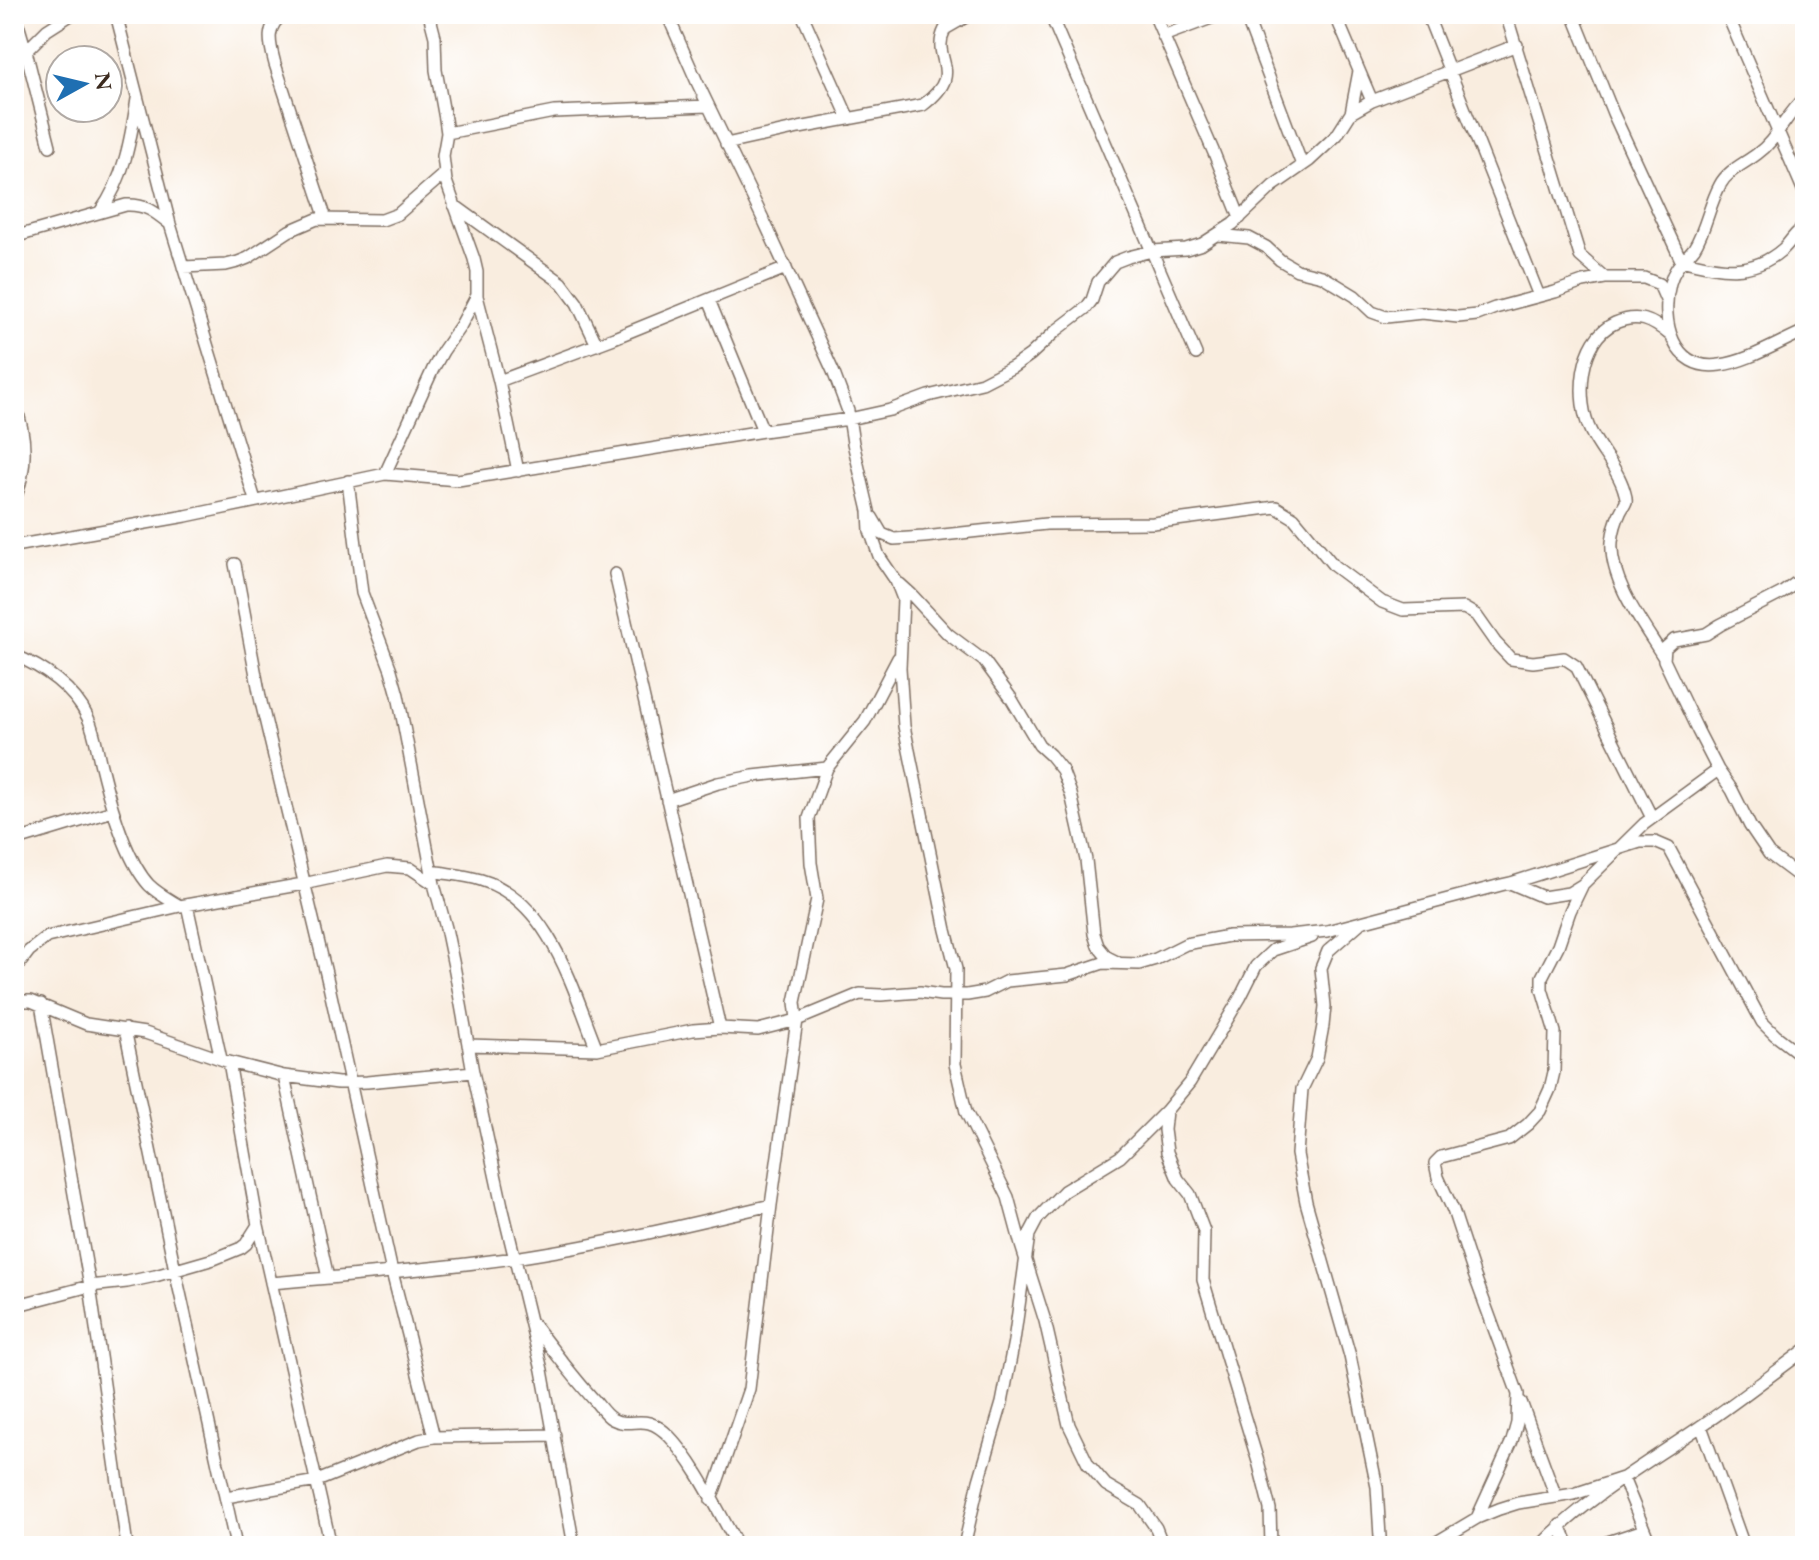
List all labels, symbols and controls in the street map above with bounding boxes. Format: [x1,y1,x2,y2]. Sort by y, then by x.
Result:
north arrow [44,44,124,124]
text: N [88,70,119,92]

